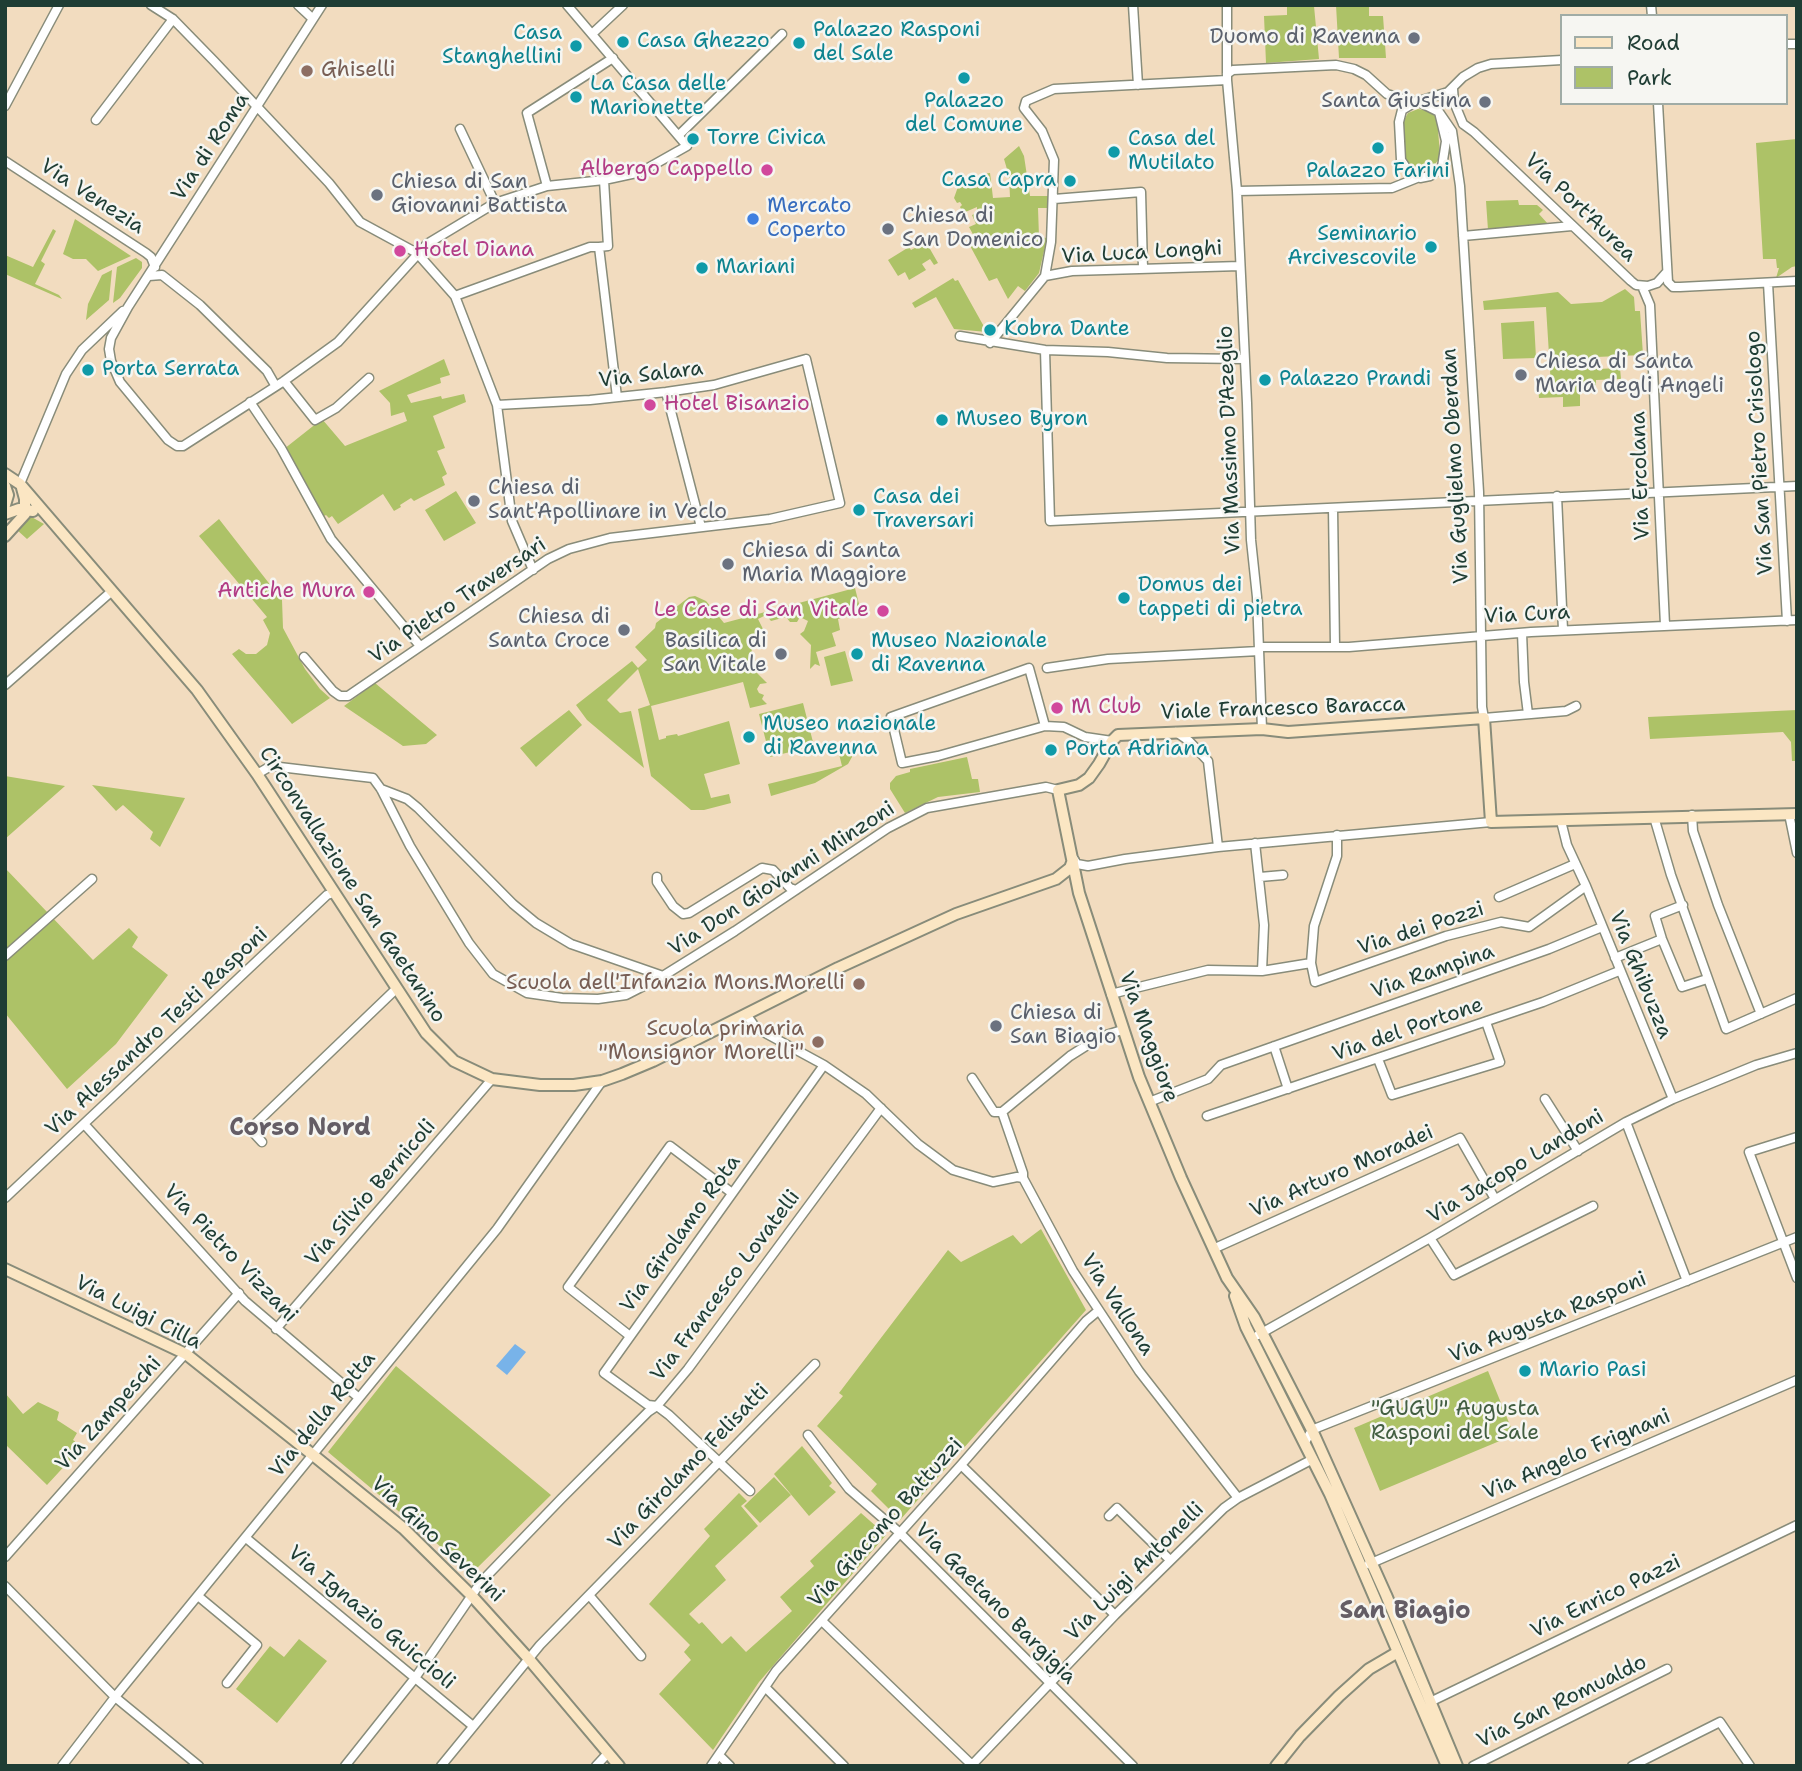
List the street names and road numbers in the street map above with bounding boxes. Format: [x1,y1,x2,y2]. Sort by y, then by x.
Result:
street label: Via di Roma [167,88,255,206]
street label: Via Port'Aurea [1519,148,1641,268]
street label: Via Venezia [35,154,149,240]
street label: Via Luca Longhi [1061,236,1223,270]
street label: Via Massimo D'Azeglio [1213,325,1247,555]
street label: Via San Pietro Crisologo [1741,330,1779,576]
street label: Via Guglielmo Oberdan [1437,348,1475,584]
street label: Via Salara [597,356,705,394]
street label: Via Ercolana [1626,411,1656,541]
street label: Via Pietro Traversari [365,532,551,670]
street label: Via Cura [1483,600,1571,630]
street label: Viale Francesco Baracca [1160,692,1406,726]
street label: Circonvallazione San Gaetanino [253,742,451,1028]
street label: Via Don Giovanni Minzoni [664,796,900,962]
street label: Via dei Pozzi [1355,897,1487,961]
street label: Via Ghibuzza [1603,907,1677,1043]
street label: Via Alessandro Testi Rasponi [41,922,273,1142]
street label: Via Rampina [1368,939,1498,1005]
street label: Via Maggiore [1113,968,1183,1106]
street label: Via del Portone [1329,992,1487,1068]
street label: Via Jacopo Landoni [1423,1104,1609,1230]
street label: Via Silvio Bernicoli [300,1114,442,1272]
street label: Via Arturo Moradei [1246,1120,1438,1224]
street label: Via Girolamo Rota [615,1150,747,1318]
street label: Via Pietro Vizzani [158,1180,302,1328]
street label: Via Francesco Lovatelli [646,1185,806,1387]
street label: Via Vallona [1075,1249,1159,1361]
street label: Via Augusta Rasponi [1445,1267,1651,1369]
street label: Via Luigi Cilla [71,1270,205,1356]
street label: Via della Rotta [265,1347,381,1483]
street label: Via Zampeschi [51,1351,167,1477]
street label: Via Girolamo Felisatti [603,1379,775,1555]
street label: Via Angelo Frignani [1479,1404,1675,1506]
street label: Via Giacomo Battuzzi [803,1433,969,1613]
street label: Via Gino Severini [365,1472,509,1608]
street label: Via Luigi Antonelli [1060,1497,1210,1647]
street label: Via Gaetano Bargigia [909,1518,1081,1690]
street label: Via Ignazio Guiccioli [282,1541,460,1695]
street label: Via Enrico Pazzi [1527,1550,1685,1644]
street label: Via San Romualdo [1473,1650,1651,1754]

